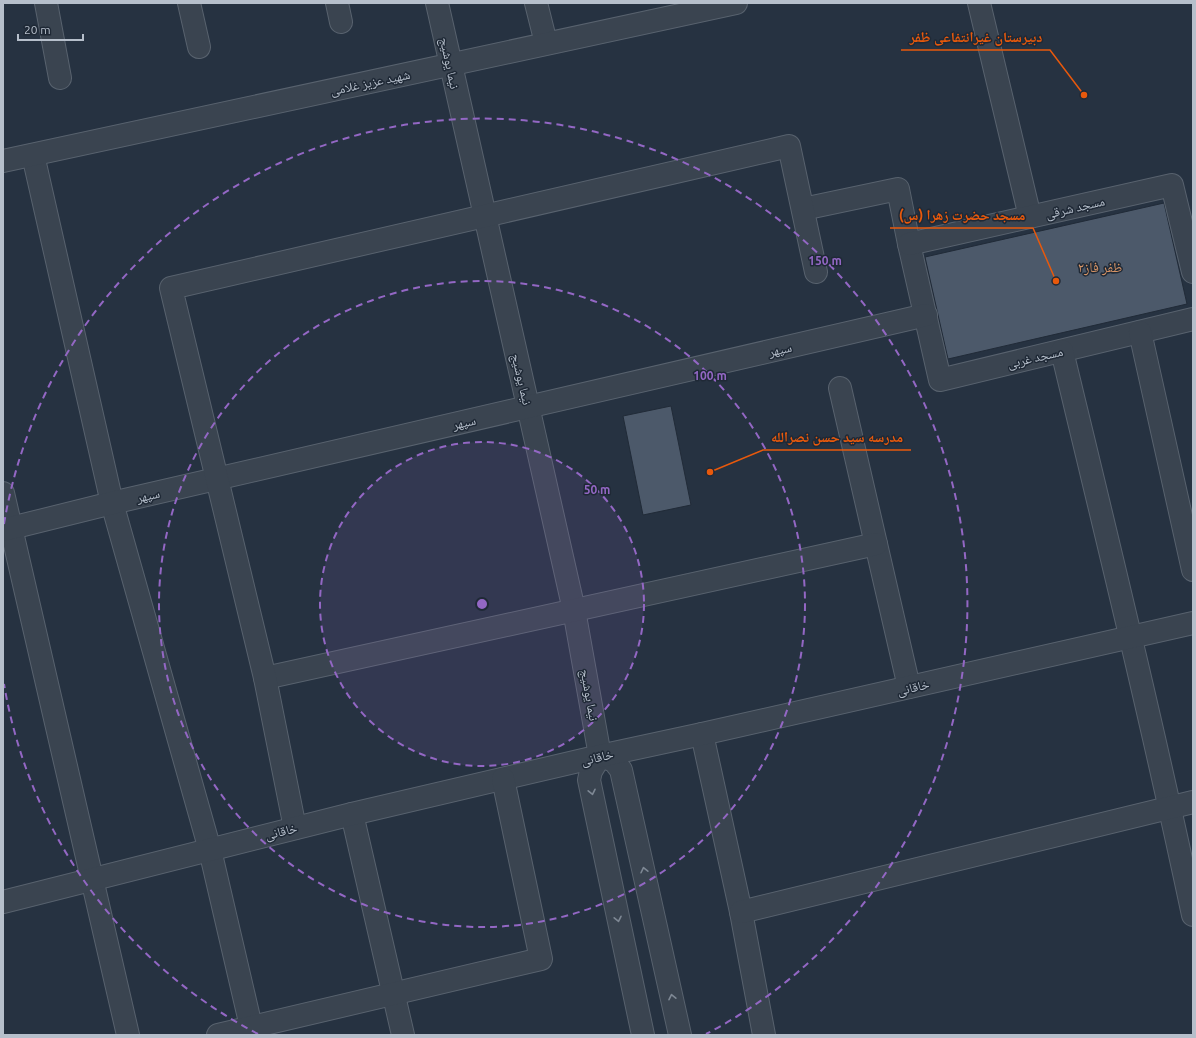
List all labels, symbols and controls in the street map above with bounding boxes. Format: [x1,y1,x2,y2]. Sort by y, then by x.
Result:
scale bar [18,16,83,42]
text: 20 m [24,23,51,36]
callout: دبیرستان غیرانتفاعی ظفر [901,24,1050,50]
text: دبیرستان غیرانتفاعی ظفر [909,29,1042,46]
street label: نیما یوشیج [435,36,462,91]
street label: شهید عزیز غلامی [329,67,412,99]
street label: مسجد شرقی [1044,193,1107,223]
callout: مسجد حضرت زهرا (س) [890,202,1033,228]
text: مسجد حضرت زهرا (س) [899,207,1025,224]
text: 150 m [808,254,842,267]
district label: ظفر فاز۲ [1078,259,1122,276]
street label: سپهر [766,340,793,361]
street label: مسجد غربی [1006,344,1065,372]
street label: نیما یوشیج [506,352,535,407]
text: 100 m [693,369,727,382]
street label: سپهر [450,413,477,434]
callout: مدرسه سید حسن نصرالله [763,424,911,450]
text: مدرسه سید حسن نصرالله [771,429,903,446]
text: 50 m [584,483,610,496]
street label: سپهر [134,486,161,507]
centre of rings [475,597,489,611]
street label: نیما یوشیج [576,668,601,723]
street label: خاقانی [895,676,931,699]
street label: خاقانی [579,746,615,769]
one-way arrow [587,788,595,795]
street label: خاقانی [263,820,299,844]
one-way arrow [640,867,648,873]
one-way arrow [614,916,622,922]
one-way arrow [668,994,676,1000]

